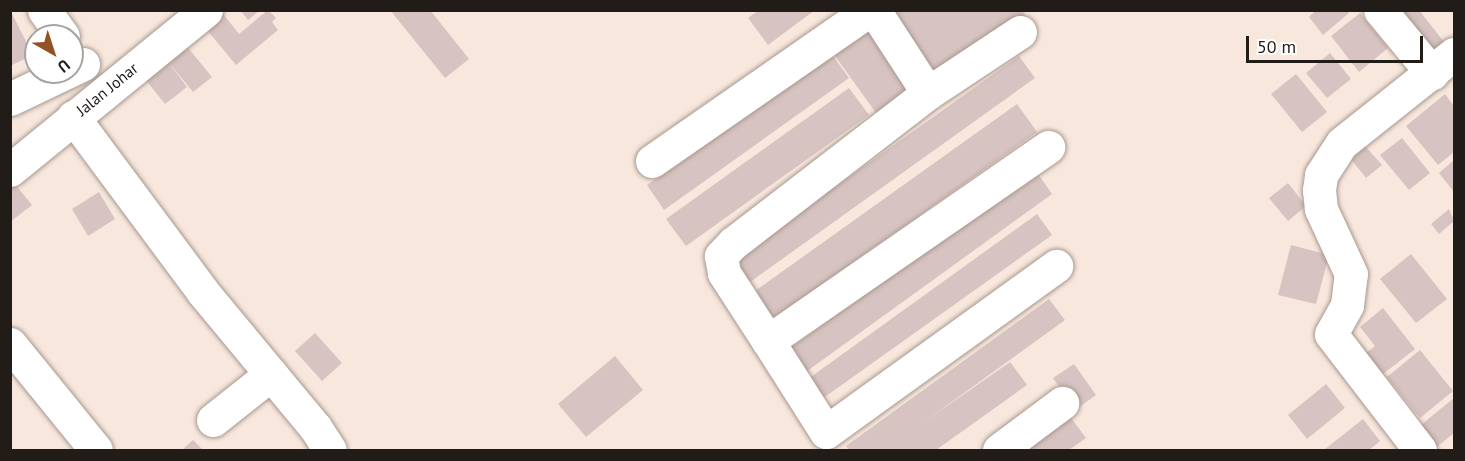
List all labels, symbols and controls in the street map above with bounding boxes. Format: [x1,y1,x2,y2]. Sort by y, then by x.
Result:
north arrow [24,24,84,84]
scale bar [1249,24,1426,62]
text: 50 m [1257,35,1296,58]
text: U [54,55,74,77]
street label: Jalan Johar [72,58,142,120]

